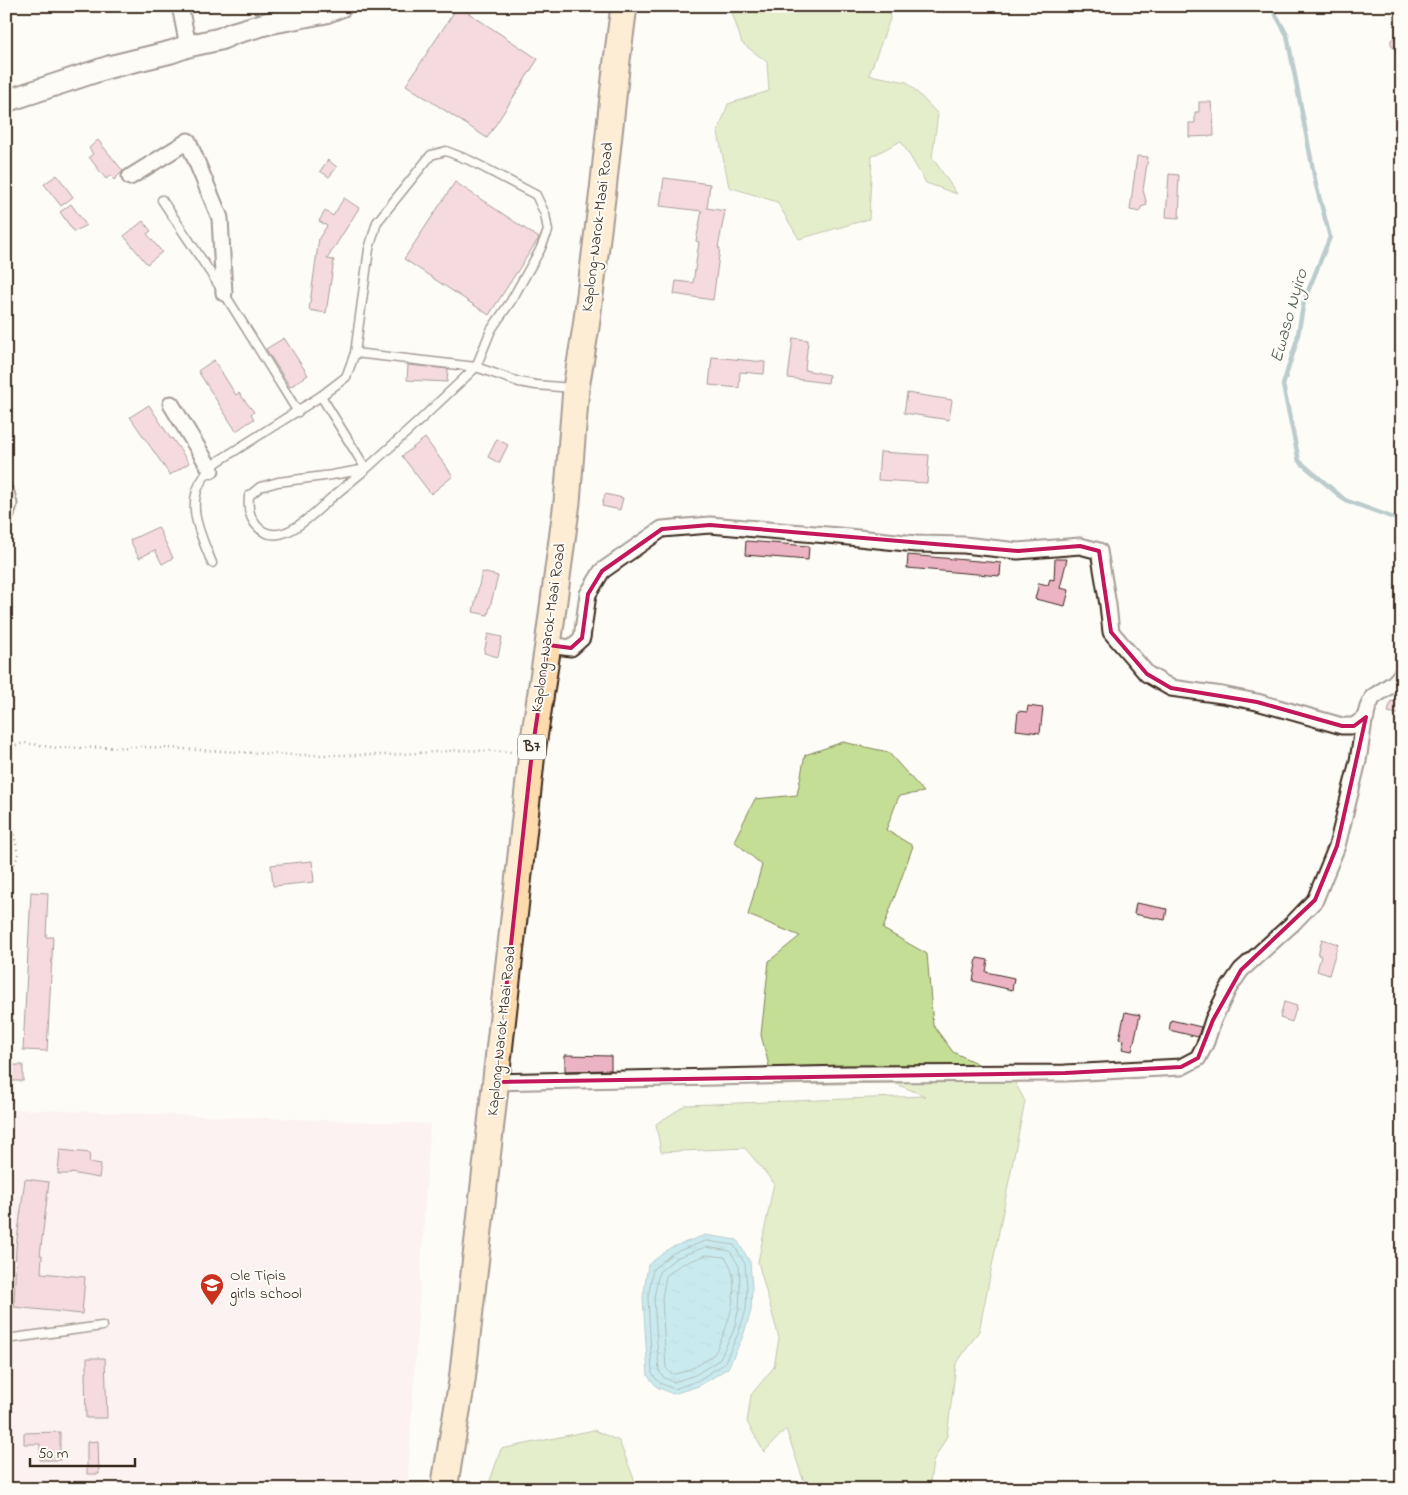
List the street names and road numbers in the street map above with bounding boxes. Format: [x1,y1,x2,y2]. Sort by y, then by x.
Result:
street label: Kaplong-Narok-Maai Road [576,141,620,313]
street label: Kaplong-Narok-Maai Road [525,542,573,714]
road number: B7 [518,734,546,760]
street label: Kaplong-Narok-Maai Road [481,945,523,1117]

